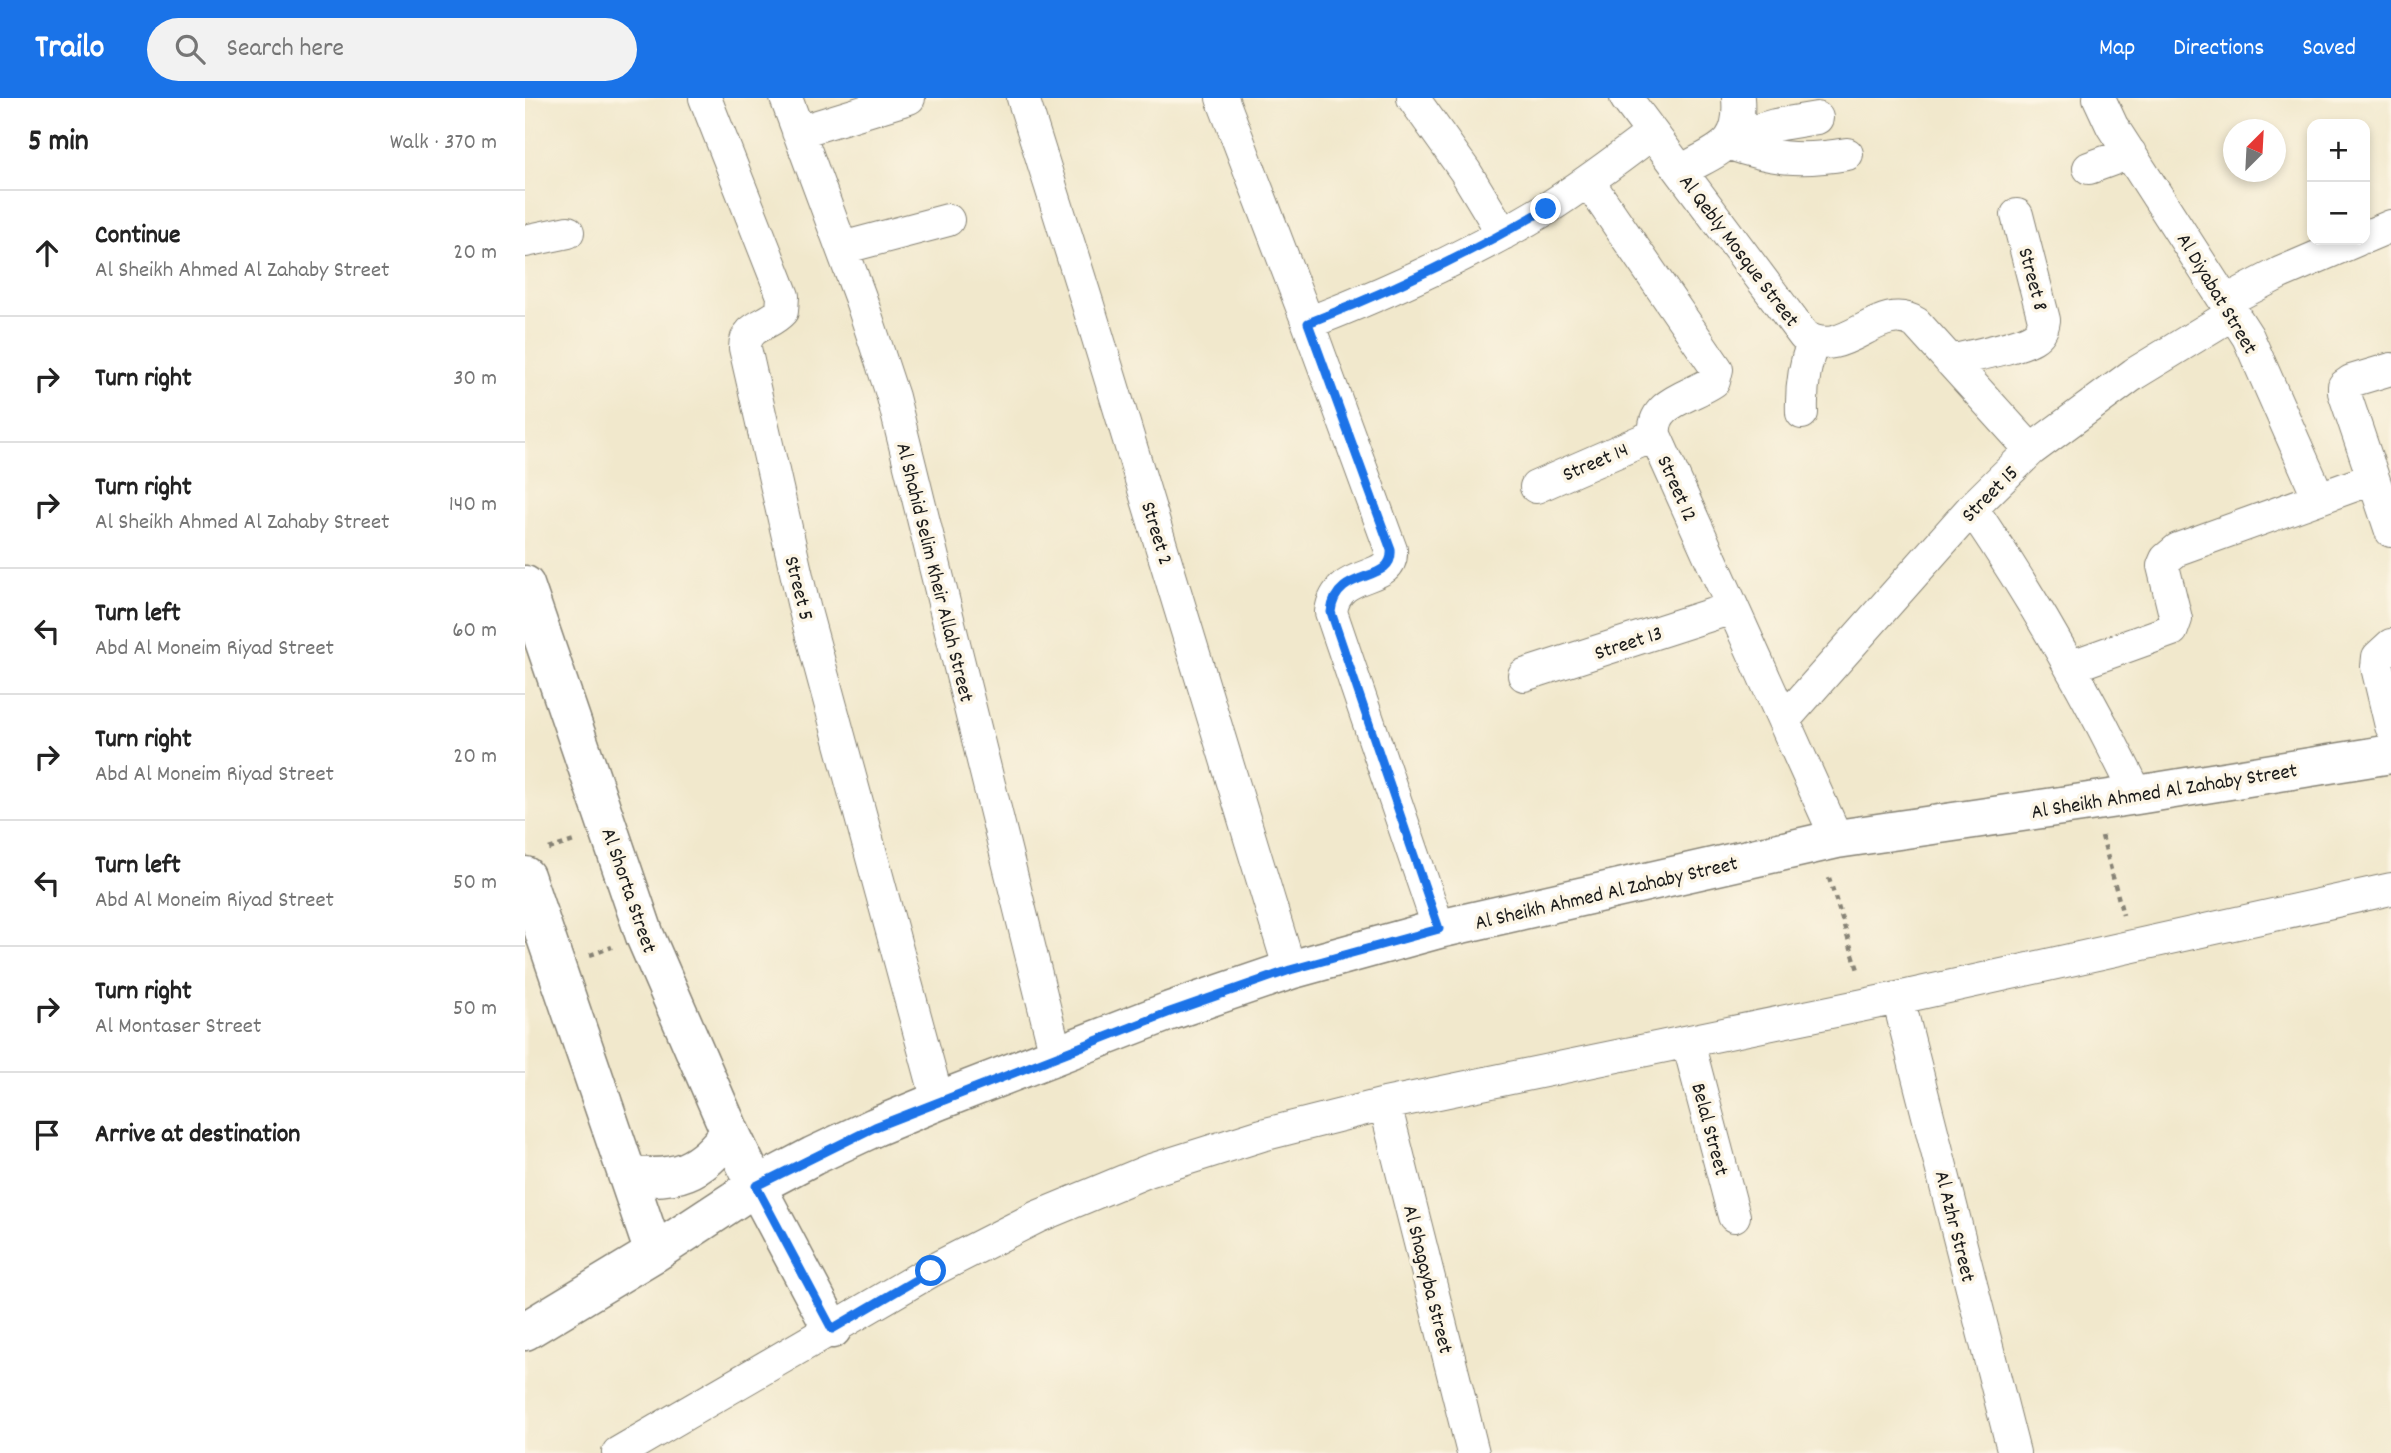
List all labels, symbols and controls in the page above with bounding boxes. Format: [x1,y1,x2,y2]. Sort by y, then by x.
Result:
search box [147,18,637,81]
text: Trailo [35,26,105,73]
icon: search [171,30,209,68]
text: Search here [227,31,344,68]
text: Map [2099,32,2135,66]
text: Directions [2173,32,2264,66]
text: Saved [2302,32,2356,66]
north arrow [2223,119,2286,182]
map controls [2307,119,2370,245]
button: + [2307,119,2370,182]
text: 5 min [28,122,89,165]
text: Walk · 370 m [390,127,497,160]
street label: Al Qebly Mosque Street [1670,169,1805,335]
button: − [2307,182,2370,245]
route end [1530,193,1561,224]
text: Continue [95,218,180,255]
street label: Al Diyabat Street [2167,228,2264,361]
icon: ahead [28,234,66,272]
text: 20 m [453,237,497,270]
street label: Street 8 [2008,245,2054,315]
text: Al Sheikh Ahmed Al Zahaby Street [95,255,390,288]
icon: right [28,360,66,398]
text: Turn right [95,361,192,398]
text: 30 m [453,363,497,396]
street label: Street 14 [1558,436,1634,491]
street label: Al Shahid Selim Kheir Allah Street [886,440,980,706]
street label: Street 12 [1647,451,1703,527]
street label: Street 15 [1956,460,2027,531]
text: Turn right [95,470,192,507]
icon: right [28,486,66,524]
text: 140 m [449,489,497,522]
street label: Street 2 [1131,498,1179,569]
text: Al Sheikh Ahmed Al Zahaby Street [95,507,390,540]
street label: Street 5 [775,553,820,624]
text: Turn left [95,596,181,633]
icon: left [28,612,66,650]
text: 60 m [452,615,497,648]
street label: Street 13 [1591,620,1667,670]
text: Abd Al Moneim Riyad Street [95,633,334,666]
text: Turn right [95,722,192,759]
icon: right [28,738,66,776]
text: 20 m [453,741,497,774]
street label: Al Sheikh Ahmed Al Zahaby Street [2029,757,2300,829]
text: Abd Al Moneim Riyad Street [95,759,334,792]
street label: Al Shorta Street [592,824,663,958]
text: Turn left [95,848,181,885]
street label: Al Sheikh Ahmed Al Zahaby Street [1472,850,1741,940]
icon: left [28,864,66,902]
text: 50 m [453,867,497,900]
text: Abd Al Moneim Riyad Street [95,885,334,918]
text: Turn right [95,974,192,1011]
icon: right [28,990,66,1028]
text: 50 m [453,993,497,1026]
text: Al Montaser Street [95,1011,261,1044]
street label: Belal Street [1681,1080,1735,1180]
icon: arrive [28,1116,66,1154]
text: Arrive at destination [95,1117,300,1154]
street label: Al Azhr Street [1925,1168,1981,1286]
street label: Al Shagayba Street [1393,1202,1459,1357]
route start [915,1255,946,1286]

